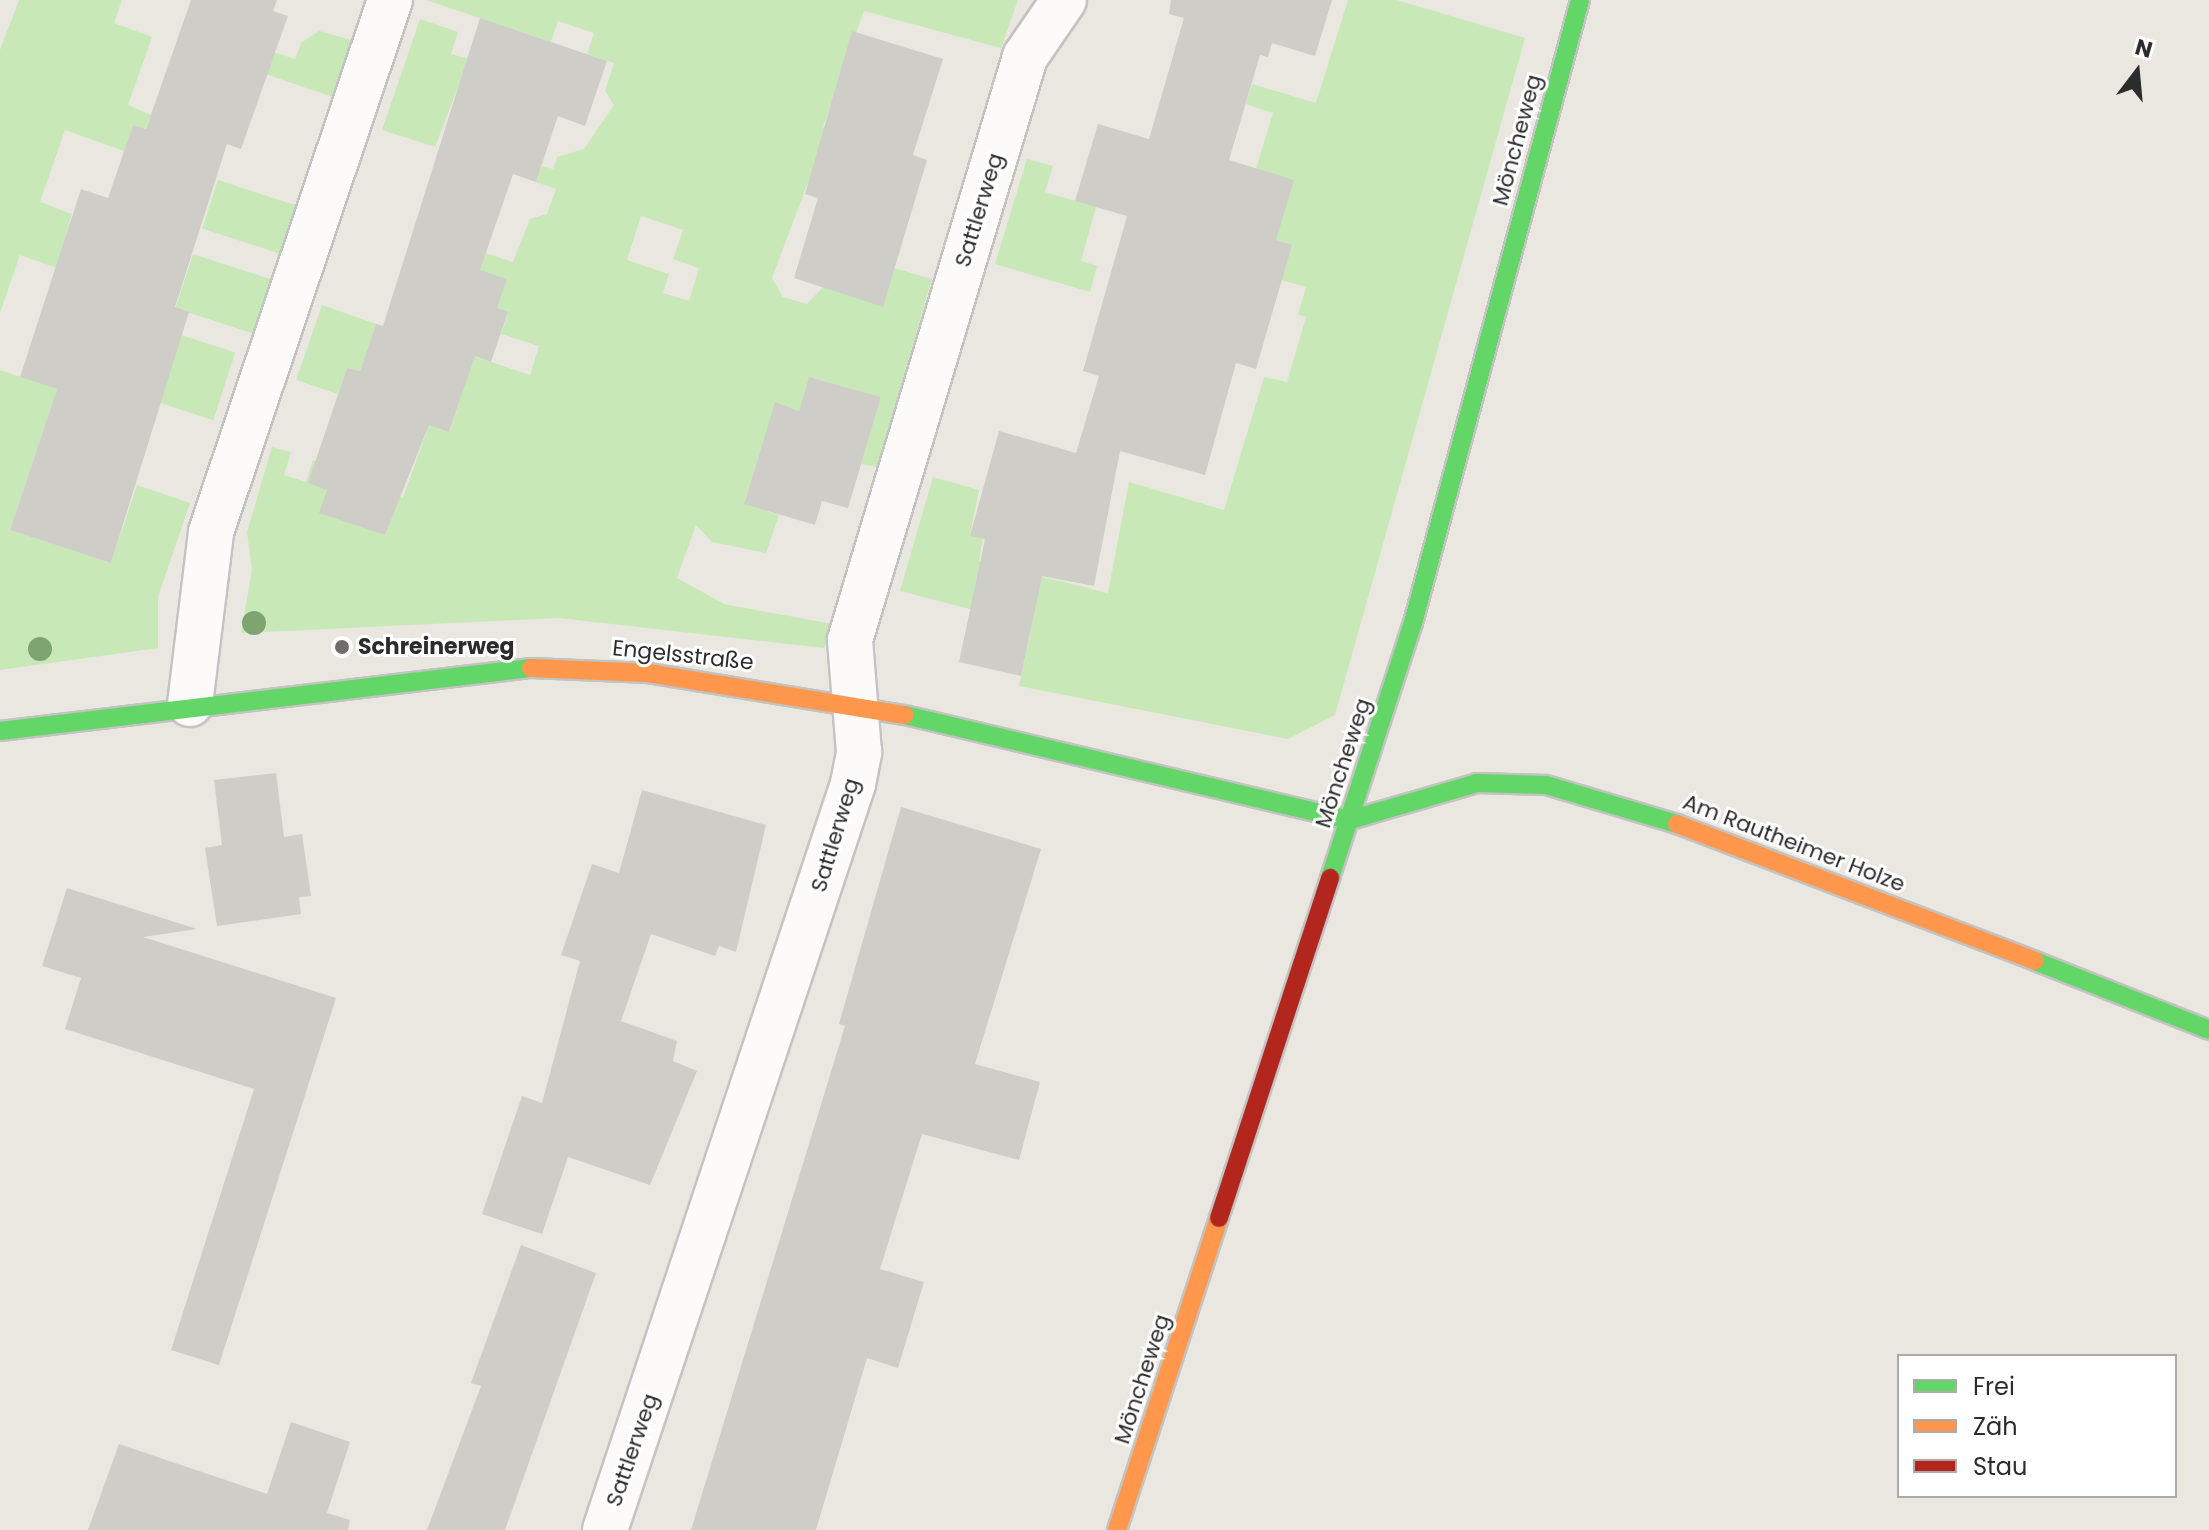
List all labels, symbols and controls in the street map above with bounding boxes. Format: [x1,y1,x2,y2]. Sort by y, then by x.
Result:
text: N [2132,31,2156,66]
north arrow [2097,32,2177,112]
street label: Möncheweg [1487,72,1547,208]
street label: Sattlerweg [949,150,1009,270]
place label: Schreinerweg [358,634,514,660]
street label: Engelsstraße [611,634,755,676]
marker: Schreinerweg [333,638,351,656]
street label: Möncheweg [1310,695,1376,831]
street label: Sattlerweg [805,775,865,895]
street label: Am Rautheimer Holze [1679,788,1909,898]
street label: Möncheweg [1109,1311,1175,1447]
legend [1897,1354,2177,1498]
text: Frei [1973,1370,2015,1403]
street label: Sattlerweg [600,1390,664,1510]
text: Zäh [1973,1410,2018,1443]
text: Stau [1973,1450,2027,1483]

